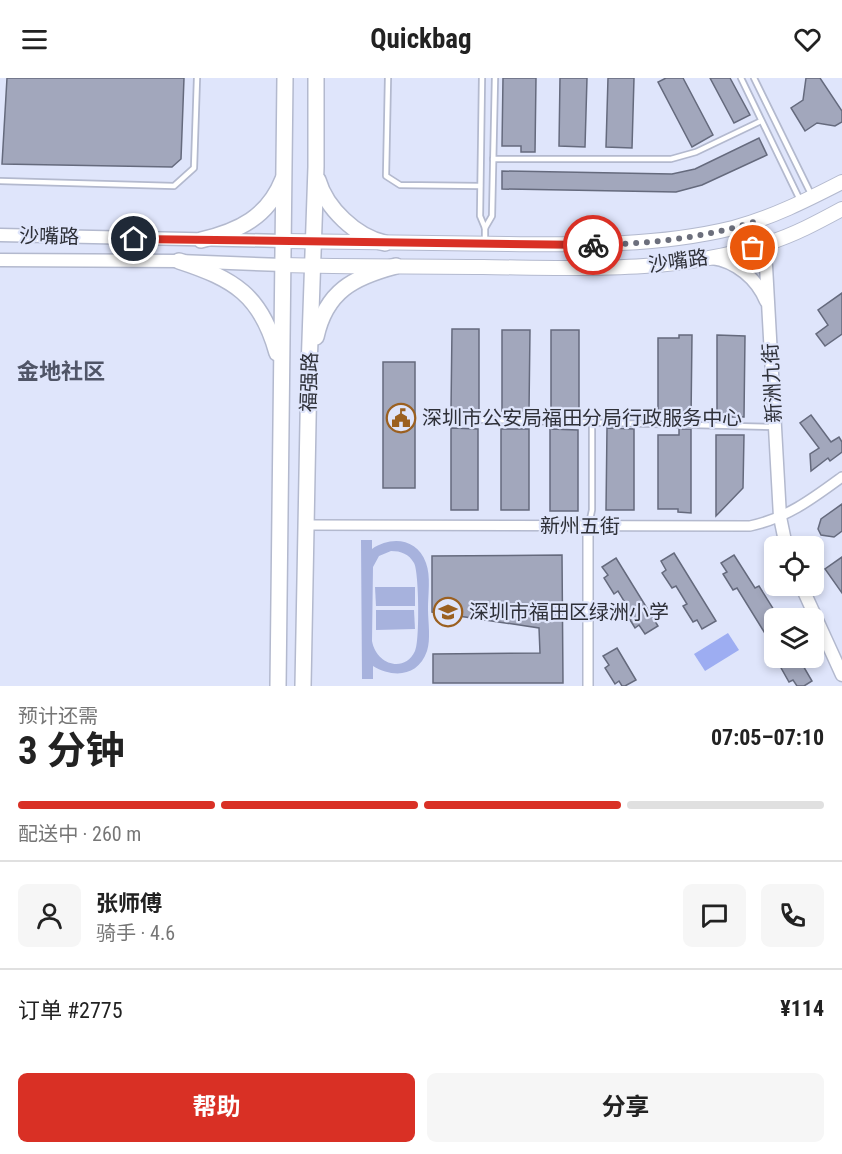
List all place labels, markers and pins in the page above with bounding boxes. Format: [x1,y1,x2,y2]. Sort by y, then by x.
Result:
pin [108,213,159,264]
pin [727,222,778,273]
public building icon: 深圳市公安局福田分局行政服务中心 [385,402,417,434]
place label: 深圳市公安局福田分局行政服务中心 [422,406,742,430]
school or university icon: 深圳市福田区绿洲小学 [432,596,464,628]
place label: 深圳市福田区绿洲小学 [469,600,669,624]

